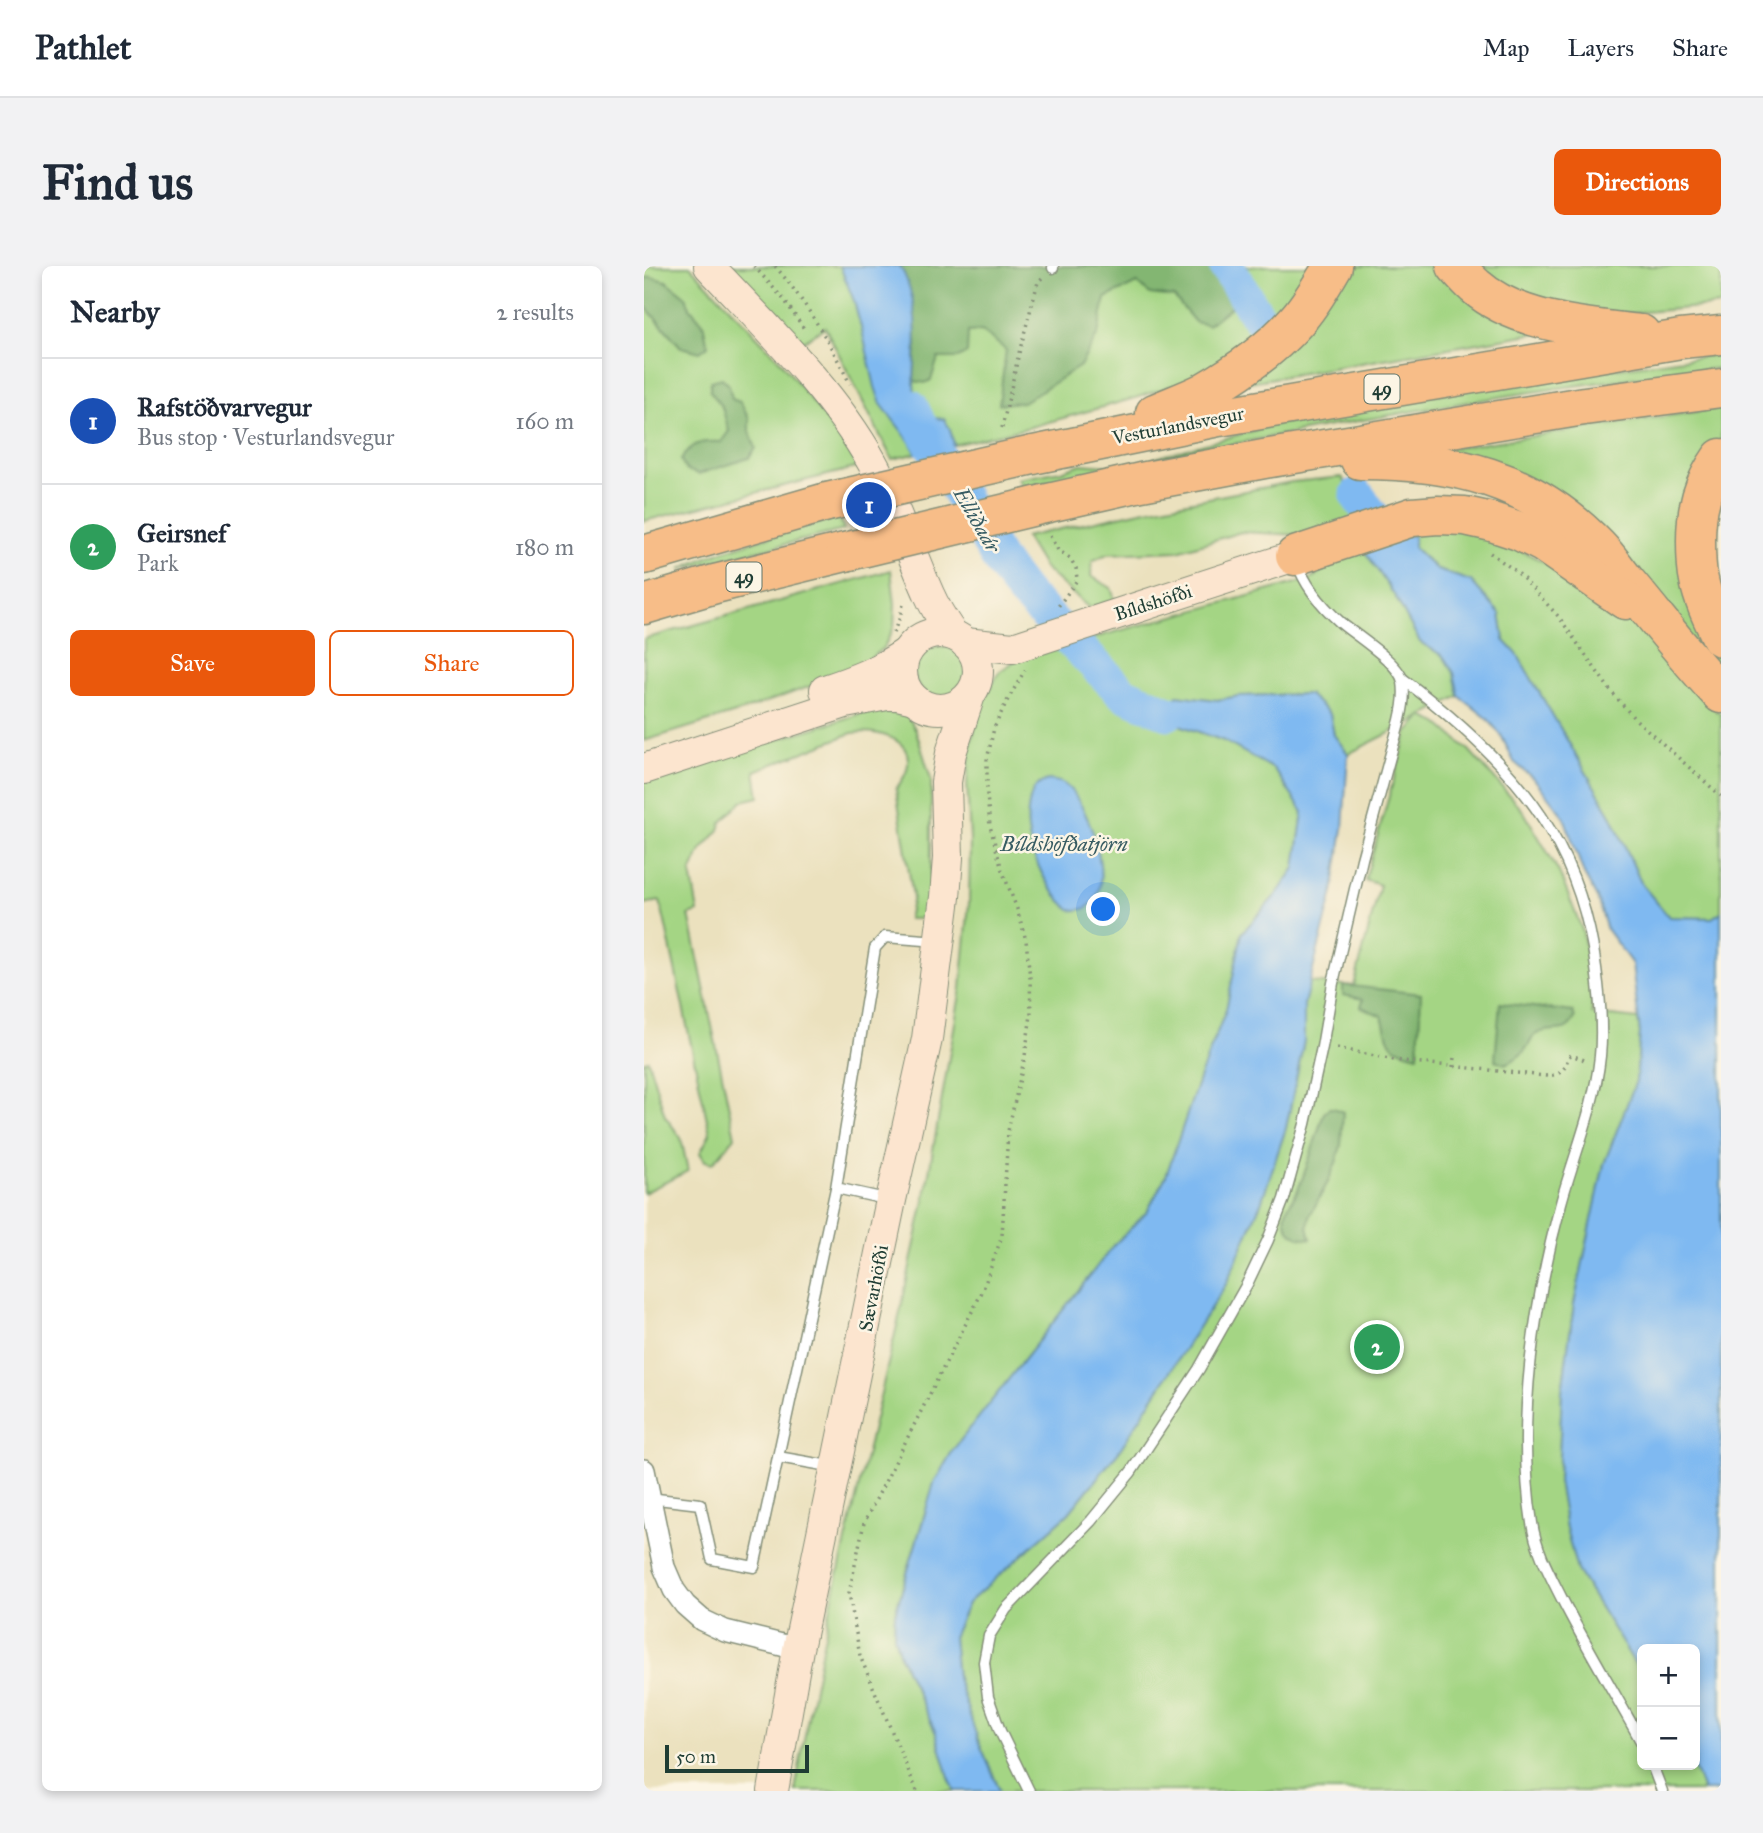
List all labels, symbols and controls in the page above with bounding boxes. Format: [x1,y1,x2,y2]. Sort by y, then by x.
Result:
text: Pathlet [35,28,132,68]
text: Map [1483,33,1530,63]
text: Layers [1568,33,1634,63]
text: Share [1672,33,1728,63]
button: Directions [1554,149,1721,215]
text: Find us [42,153,193,212]
text: Nearby [70,294,160,330]
text: 2 results [496,298,574,326]
road number: 49 [1364,375,1400,404]
text: Rafstöðvarvegur [137,391,312,423]
street label: Vesturlandsvegur [1109,401,1247,451]
text: 1 [88,407,98,435]
text: 160 m [516,407,574,435]
text: Bus stop · Vesturlandsvegur [137,423,394,451]
pin: 1 [846,479,892,531]
water label: Elliðaár [947,482,1007,558]
text: Geirsnef [137,517,227,549]
text: 2 [87,533,99,561]
text: 180 m [515,533,574,561]
text: Park [137,549,179,577]
road number: 49 [726,562,762,592]
street label: Bíldshöfði [1111,579,1195,626]
button: Save [70,630,315,696]
button: Share [329,630,574,696]
water label: Bíldshöfðatjörn [999,831,1128,857]
your location [1086,892,1120,926]
street label: Sævarhöfði [854,1243,893,1334]
pin: 2 [1354,1321,1400,1373]
map controls [1637,1644,1700,1770]
button: + [1637,1644,1700,1707]
button: − [1637,1707,1700,1770]
scale bar [665,1742,808,1774]
text: 50 m [676,1745,716,1768]

